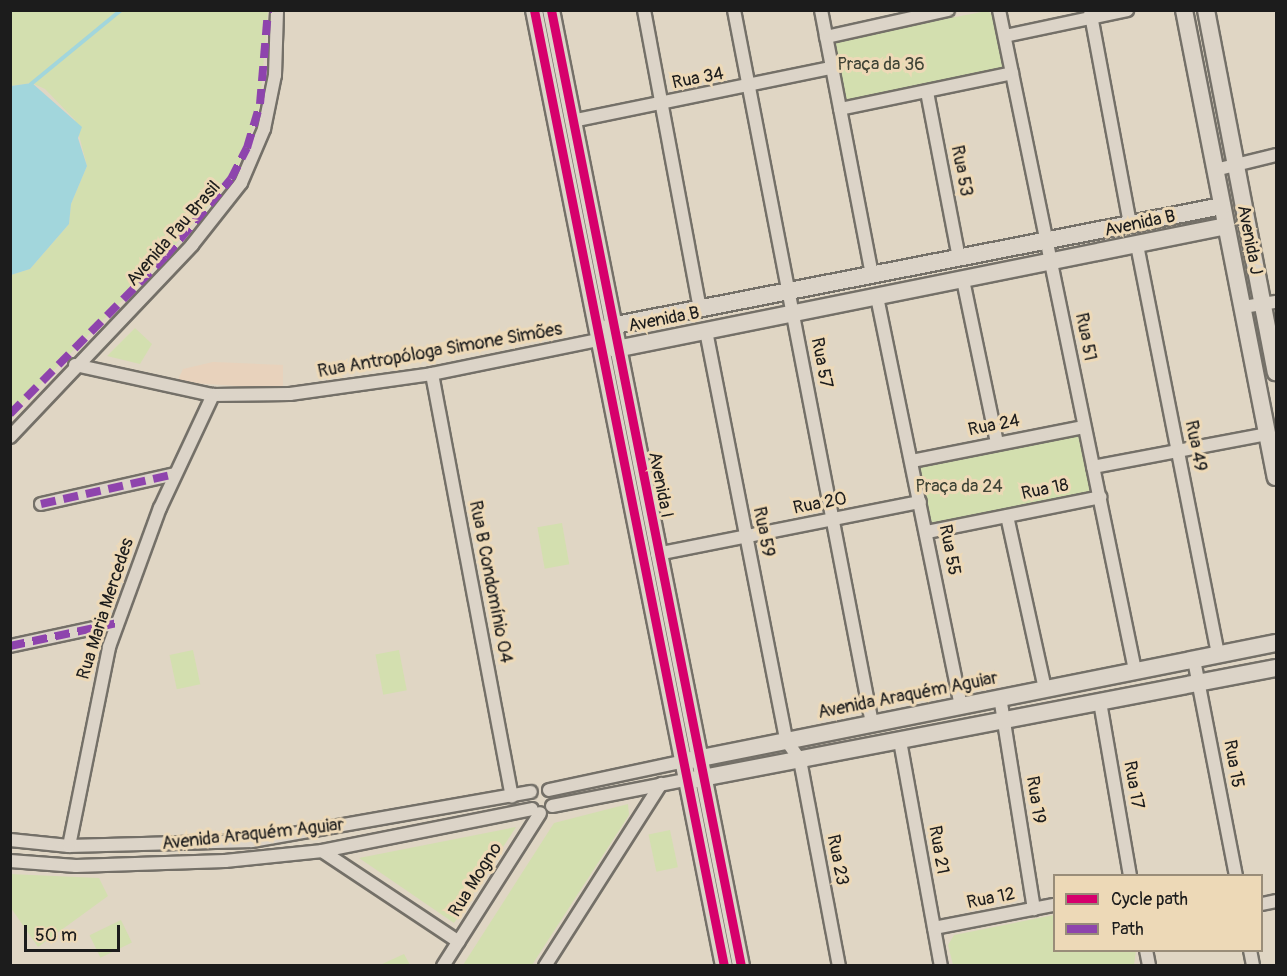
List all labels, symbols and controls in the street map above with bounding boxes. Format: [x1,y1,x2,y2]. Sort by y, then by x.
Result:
park label: Praça da 36 [837,54,925,76]
street label: Rua 34 [670,63,726,95]
street label: Rua 53 [945,144,977,198]
street label: Avenida Pau Brasil [122,177,226,291]
street label: Avenida J [1232,203,1266,277]
street label: Avenida B [1103,206,1177,242]
street label: Avenida B [627,303,701,337]
street label: Rua 51 [1070,311,1100,363]
street label: Rua Antropóloga Simone Simões [316,319,564,383]
street label: Rua 57 [806,336,836,390]
street label: Rua 24 [966,410,1022,442]
street label: Rua 49 [1179,419,1211,473]
street label: Avenida I [643,450,677,520]
street label: Rua 18 [1019,475,1071,505]
park label: Praça da 24 [915,476,1003,498]
street label: Rua 20 [791,488,849,520]
street label: Rua B Condomínio 04 [464,499,516,665]
street label: Rua 59 [748,505,778,559]
street label: Rua 55 [934,523,964,577]
street label: Rua Maria Mercedes [73,536,139,682]
street label: Avenida Araquém Aguiar [816,668,1000,724]
street label: Rua 15 [1218,738,1248,790]
street label: Rua 17 [1118,759,1148,811]
street label: Rua 19 [1021,775,1049,825]
street label: Avenida Araquém Aguiar [161,815,345,855]
street label: Rua 21 [923,824,953,876]
street label: Rua 23 [822,833,852,887]
street label: Rua Mogno [445,839,507,921]
legend [1053,874,1263,952]
street label: Rua 12 [965,884,1017,914]
text: Cycle path [1111,888,1188,911]
scale bar [27,913,123,951]
text: Path [1111,918,1144,941]
text: 50 m [35,924,77,947]

